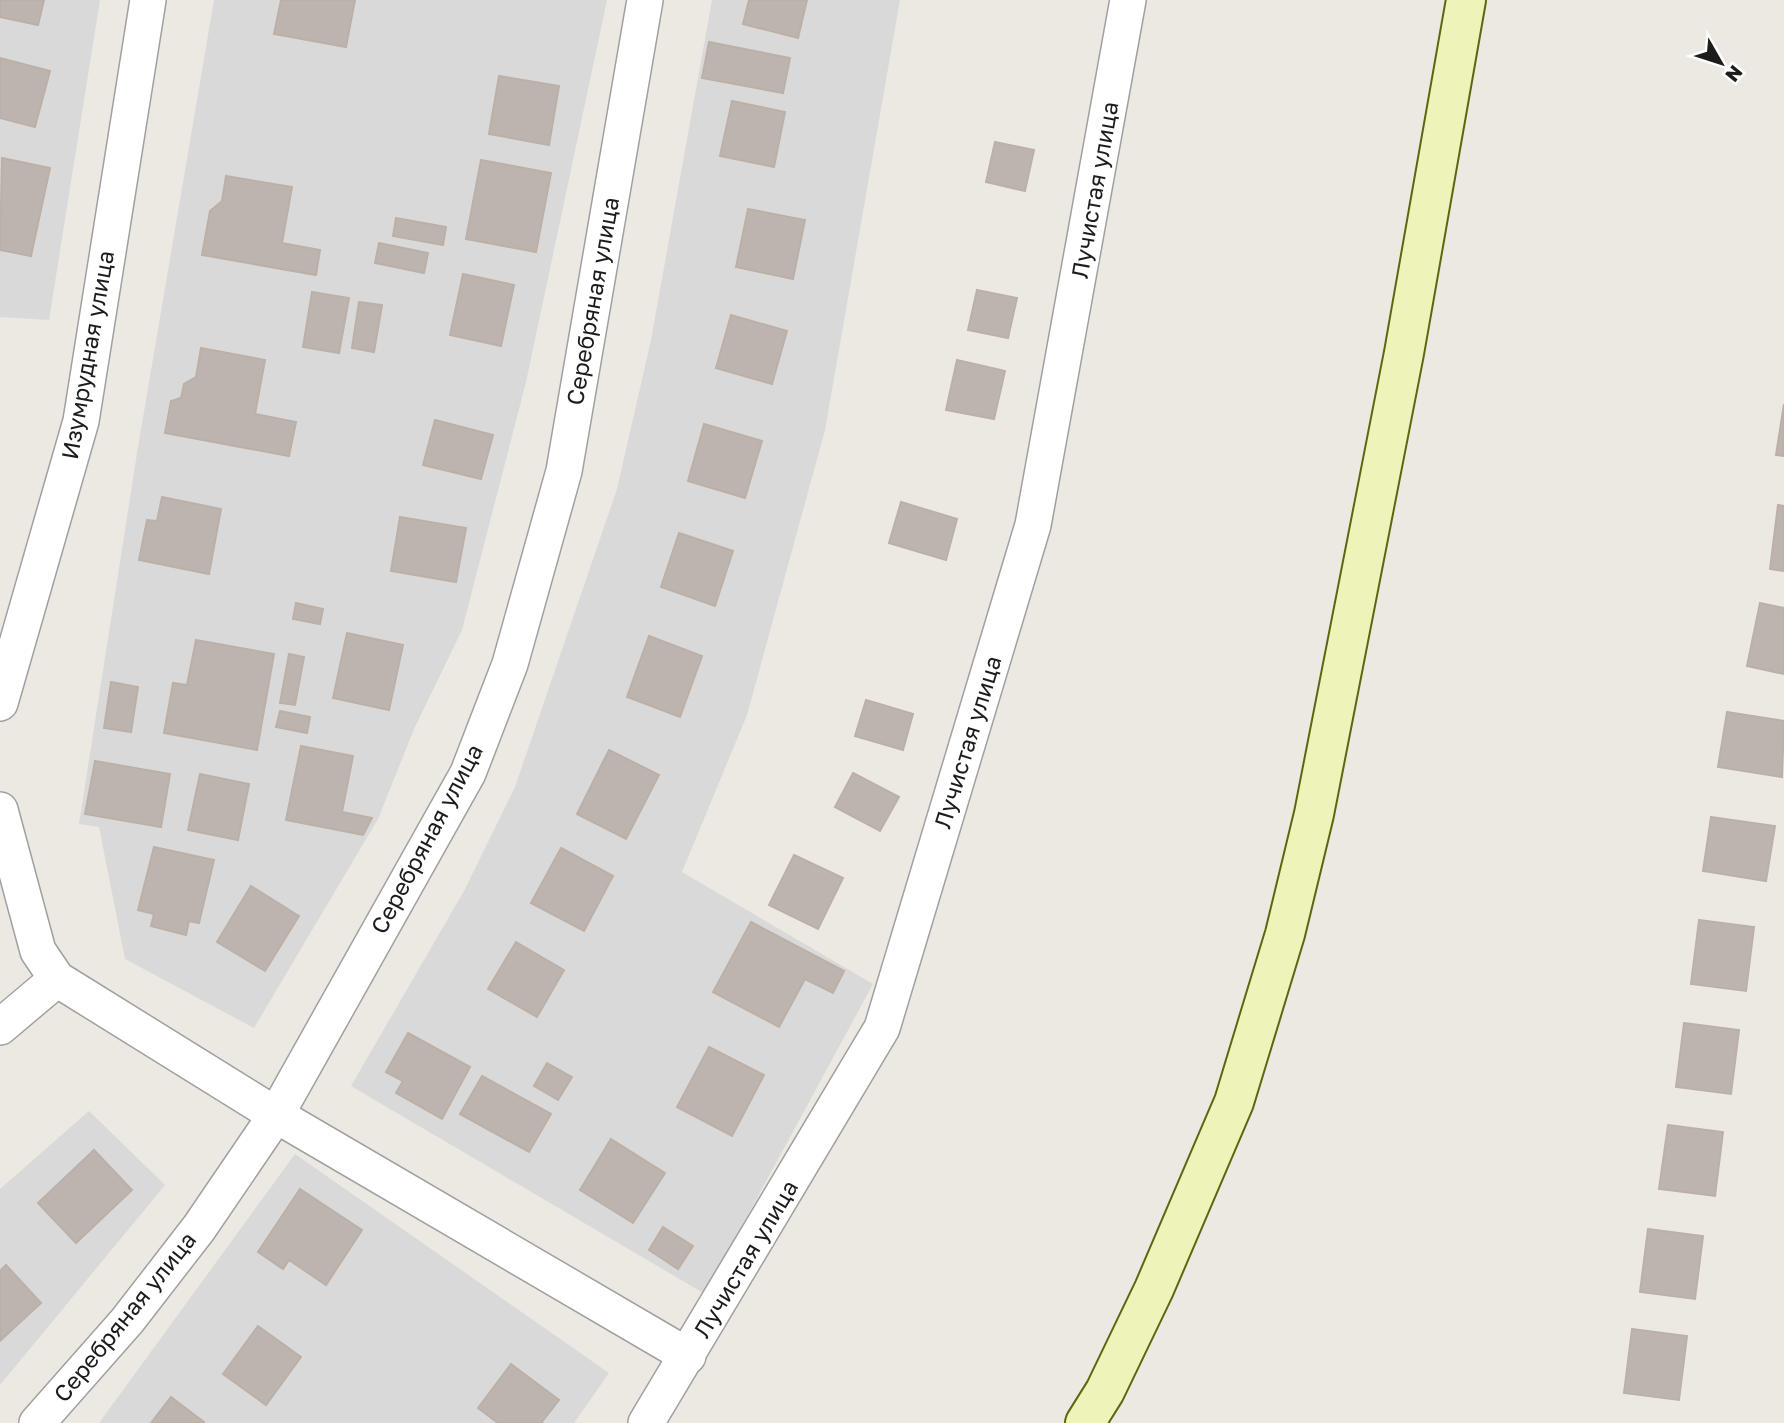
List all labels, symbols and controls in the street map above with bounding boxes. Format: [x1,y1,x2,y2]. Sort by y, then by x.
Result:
north arrow [1686,28,1756,98]
text: N [1721,61,1748,87]
street label: Лучистая улица [1065,99,1123,280]
street label: Серебряная улица [560,195,624,407]
street label: Изумрудная улица [55,248,119,461]
street label: Лучистая улица [927,652,1007,831]
street label: Серебряная улица [364,739,488,938]
street label: Лучистая улица [687,1175,803,1342]
street label: Серебряная улица [47,1226,201,1407]

